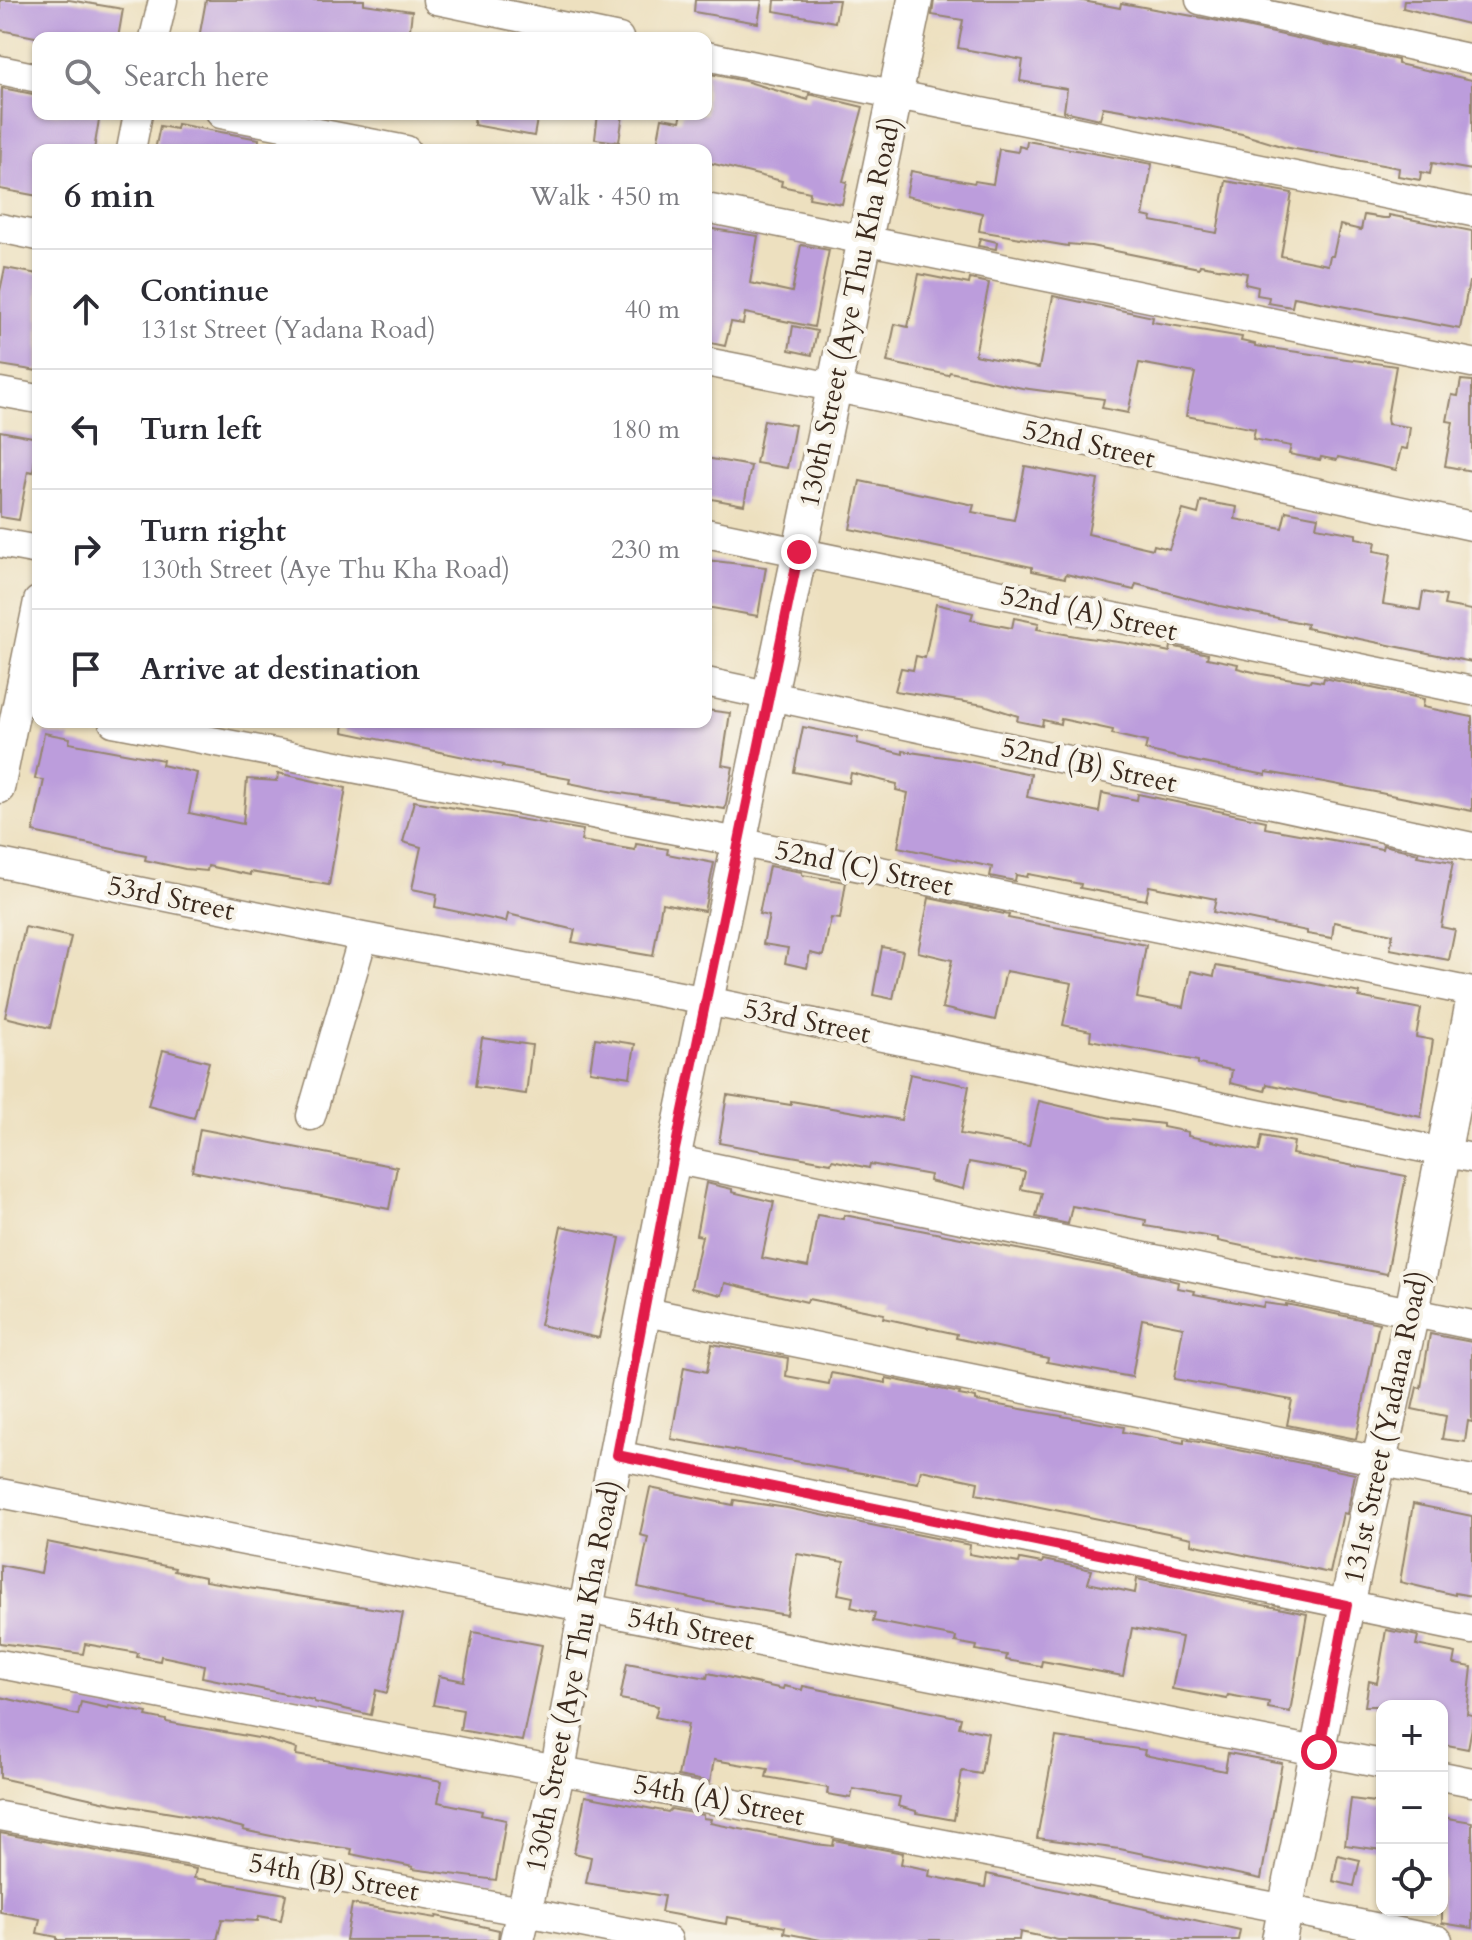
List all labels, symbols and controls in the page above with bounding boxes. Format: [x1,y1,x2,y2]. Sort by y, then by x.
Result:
search box [32,32,712,120]
icon: search [60,54,104,98]
text: Search here [124,56,269,97]
street label: 130th Street (Aye Thu Kha Road) [790,113,910,511]
text: 6 min [64,173,155,219]
text: Walk · 450 m [530,179,680,214]
text: Continue [140,271,269,312]
icon: ahead [64,287,108,331]
text: 40 m [624,292,680,327]
text: 131st Street (Yadana Road) [140,312,436,347]
icon: left [64,407,108,451]
text: Turn left [140,409,262,450]
street label: 52nd Street [1019,410,1159,478]
text: 180 m [611,412,680,447]
text: Turn right [140,511,286,552]
icon: right [64,527,108,571]
text: 230 m [611,532,680,567]
route end [781,534,817,570]
text: 130th Street (Aye Thu Kha Road) [140,552,510,587]
street label: 52nd (A) Street [997,576,1181,650]
icon: arrive [64,647,108,691]
text: Arrive at destination [140,649,420,690]
street label: 52nd (B) Street [998,728,1180,802]
street label: 52nd (C) Street [771,831,957,905]
street label: 53rd Street [104,866,238,930]
street label: 53rd Street [740,989,874,1053]
street label: 131st Street (Yadana Road) [1334,1267,1438,1587]
street label: 130th Street (Aye Thu Kha Road) [516,1477,630,1875]
street label: 54th Street [625,1598,757,1660]
map controls [1376,1700,1448,1916]
button: + [1376,1700,1448,1772]
route start [1301,1734,1337,1770]
street label: 54th (A) Street [630,1765,808,1835]
button: − [1376,1772,1448,1844]
street label: 54th (B) Street [246,1843,422,1911]
button: locate [1376,1844,1448,1916]

